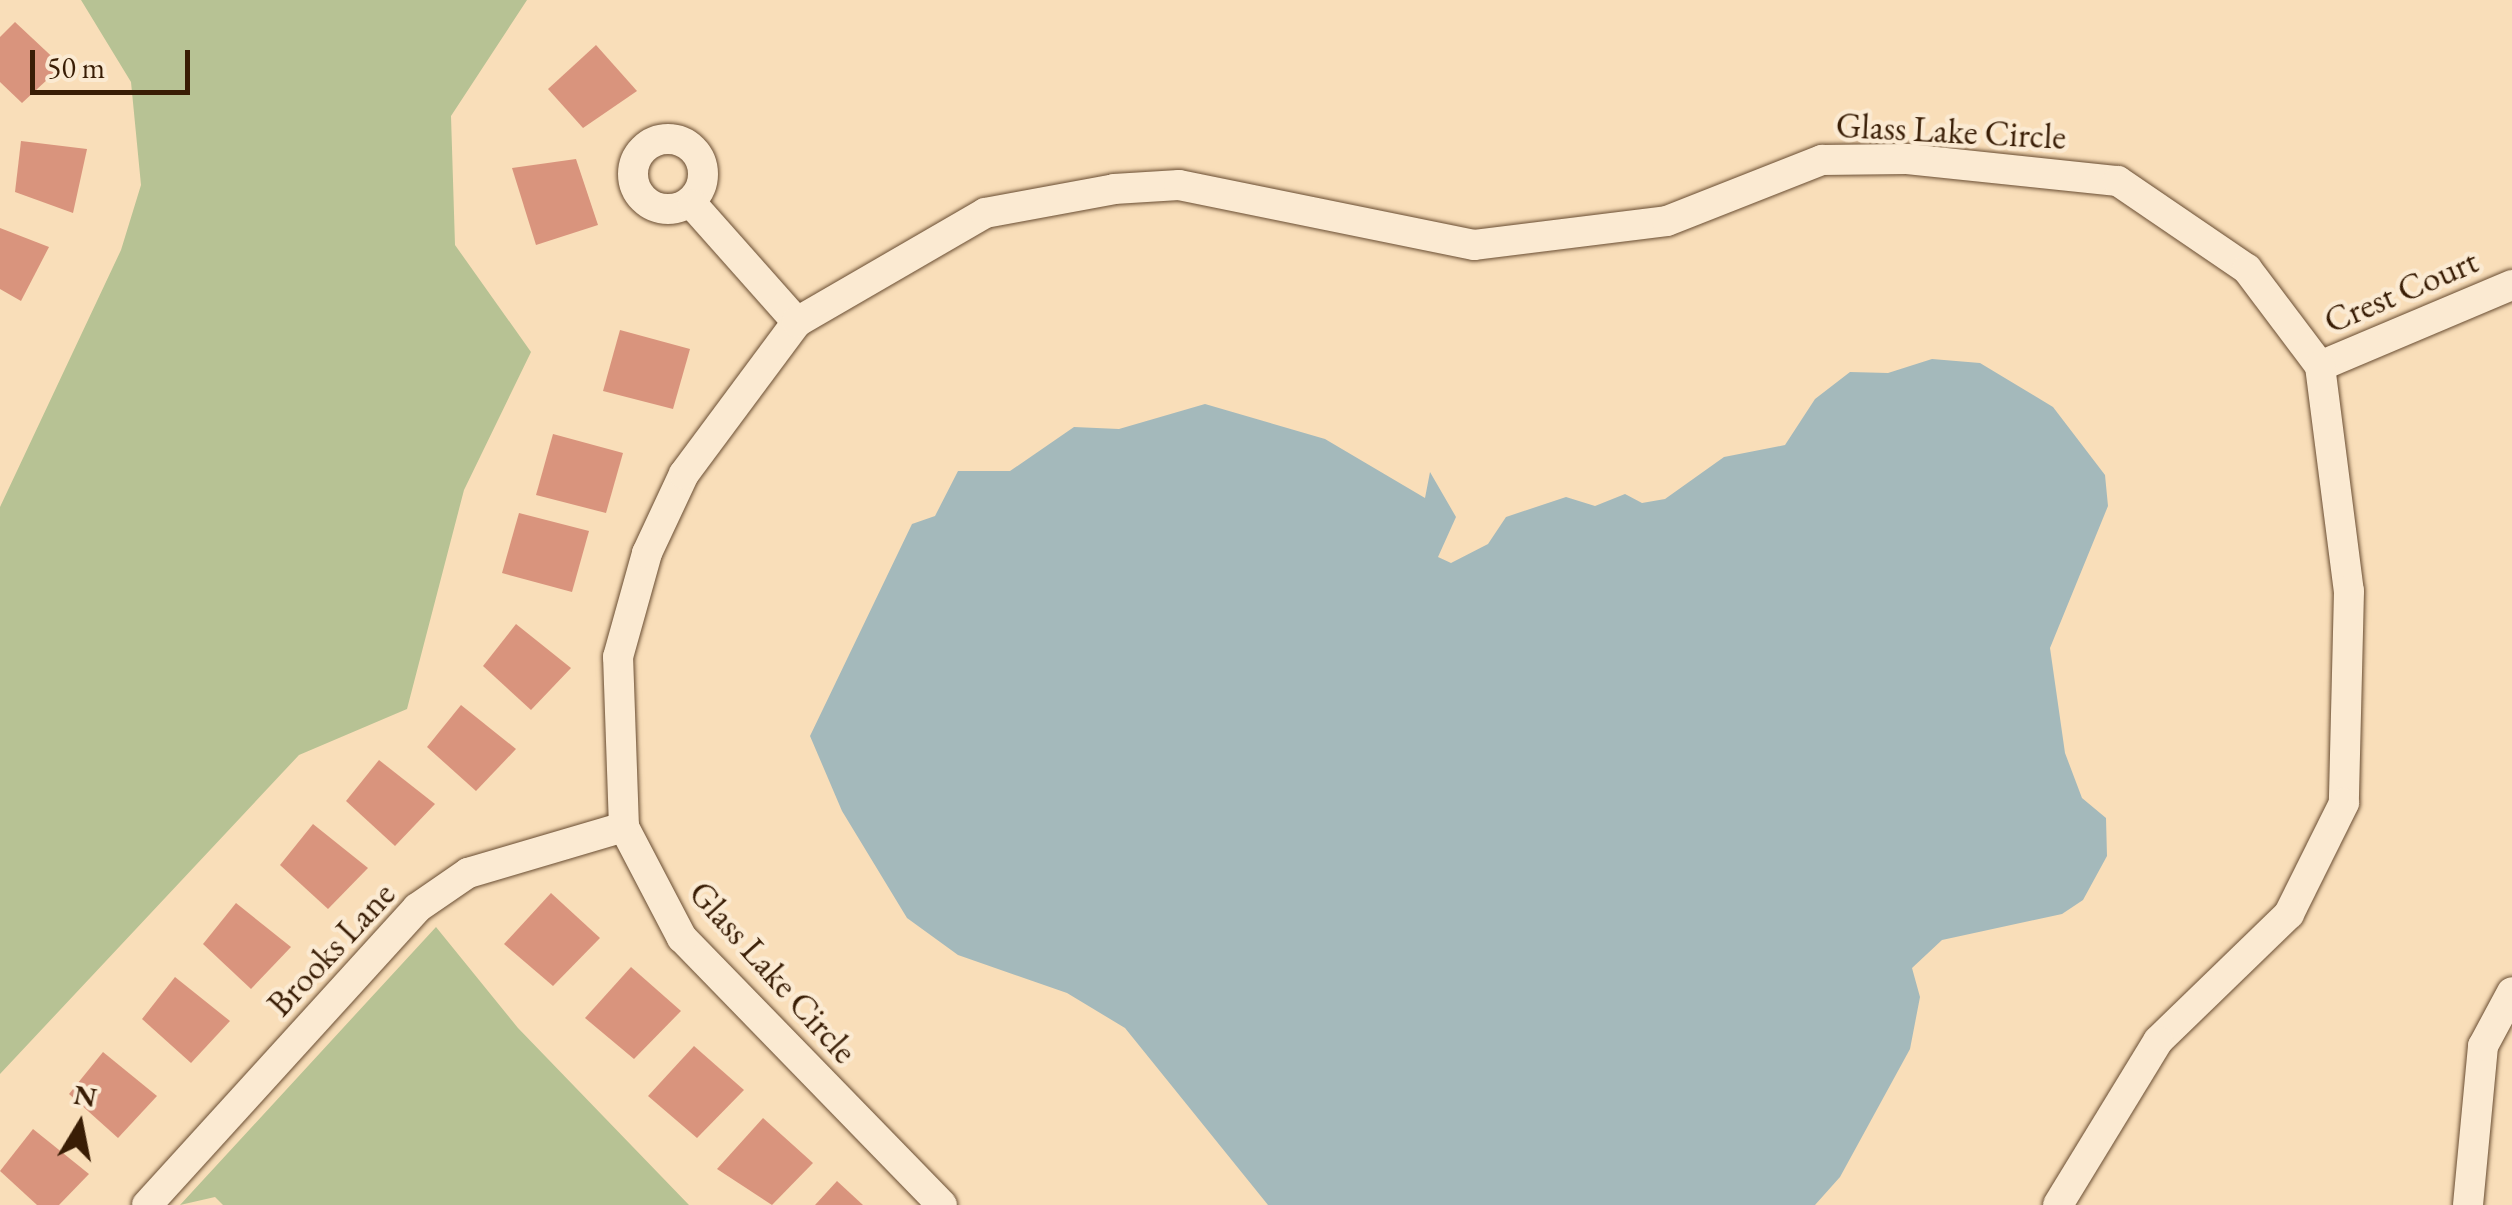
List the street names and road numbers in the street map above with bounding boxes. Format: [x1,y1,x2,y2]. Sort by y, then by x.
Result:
street label: Glass Lake Circle [1835,104,2067,158]
street label: Crest Court [2318,240,2484,342]
street label: Glass Lake Circle [680,872,866,1072]
street label: Brooks Lane [258,873,404,1025]

